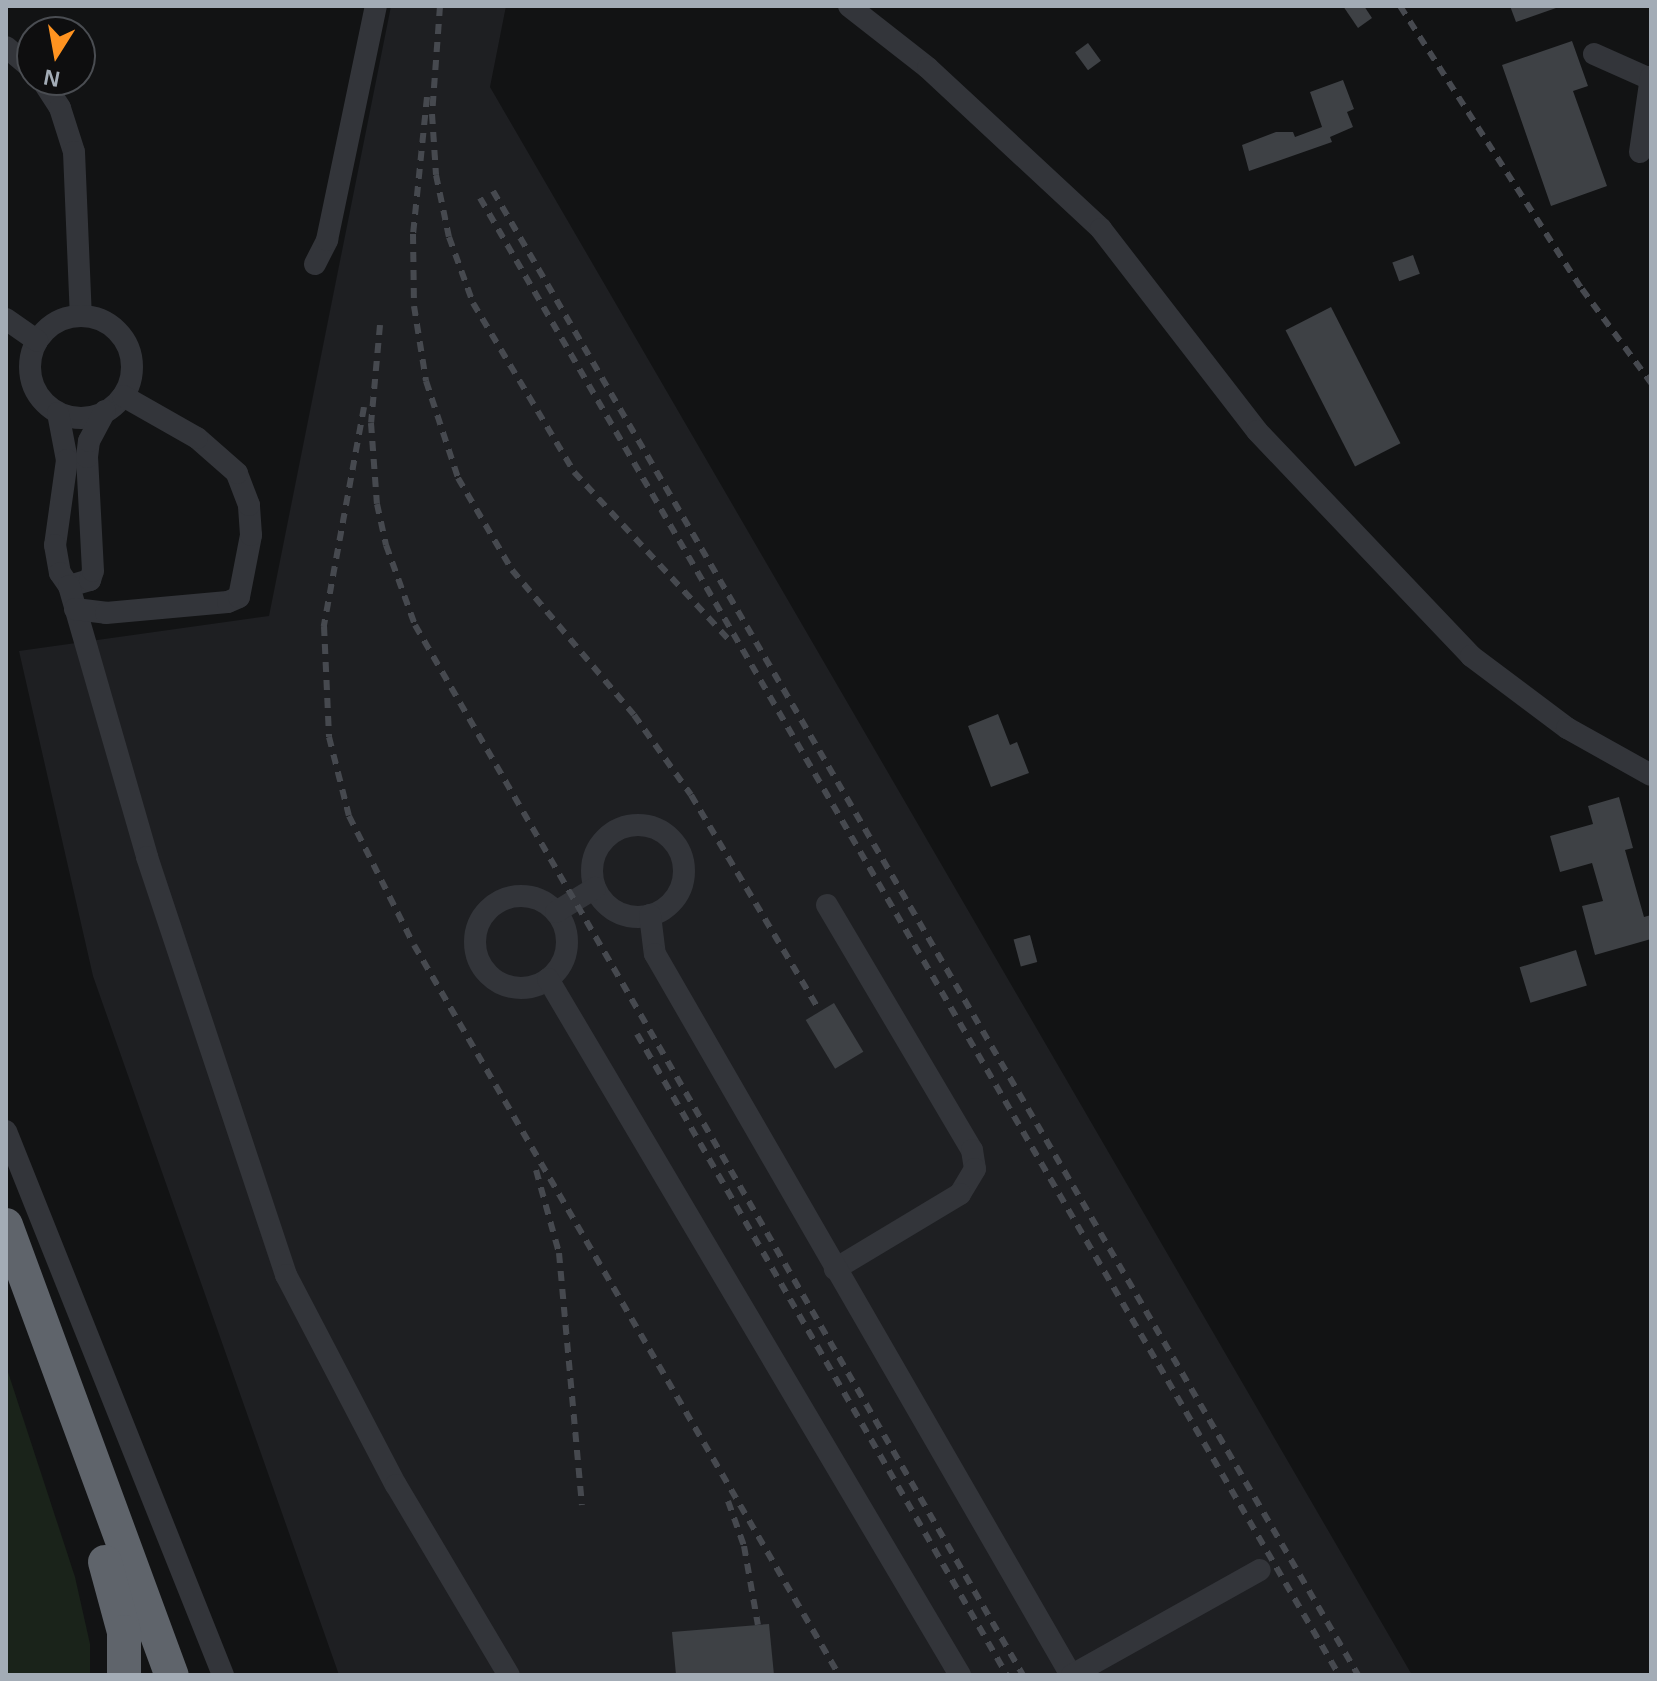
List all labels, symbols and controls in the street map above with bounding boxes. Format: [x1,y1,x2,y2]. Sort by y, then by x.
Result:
north arrow [16,16,96,96]
text: N [42,64,62,92]

